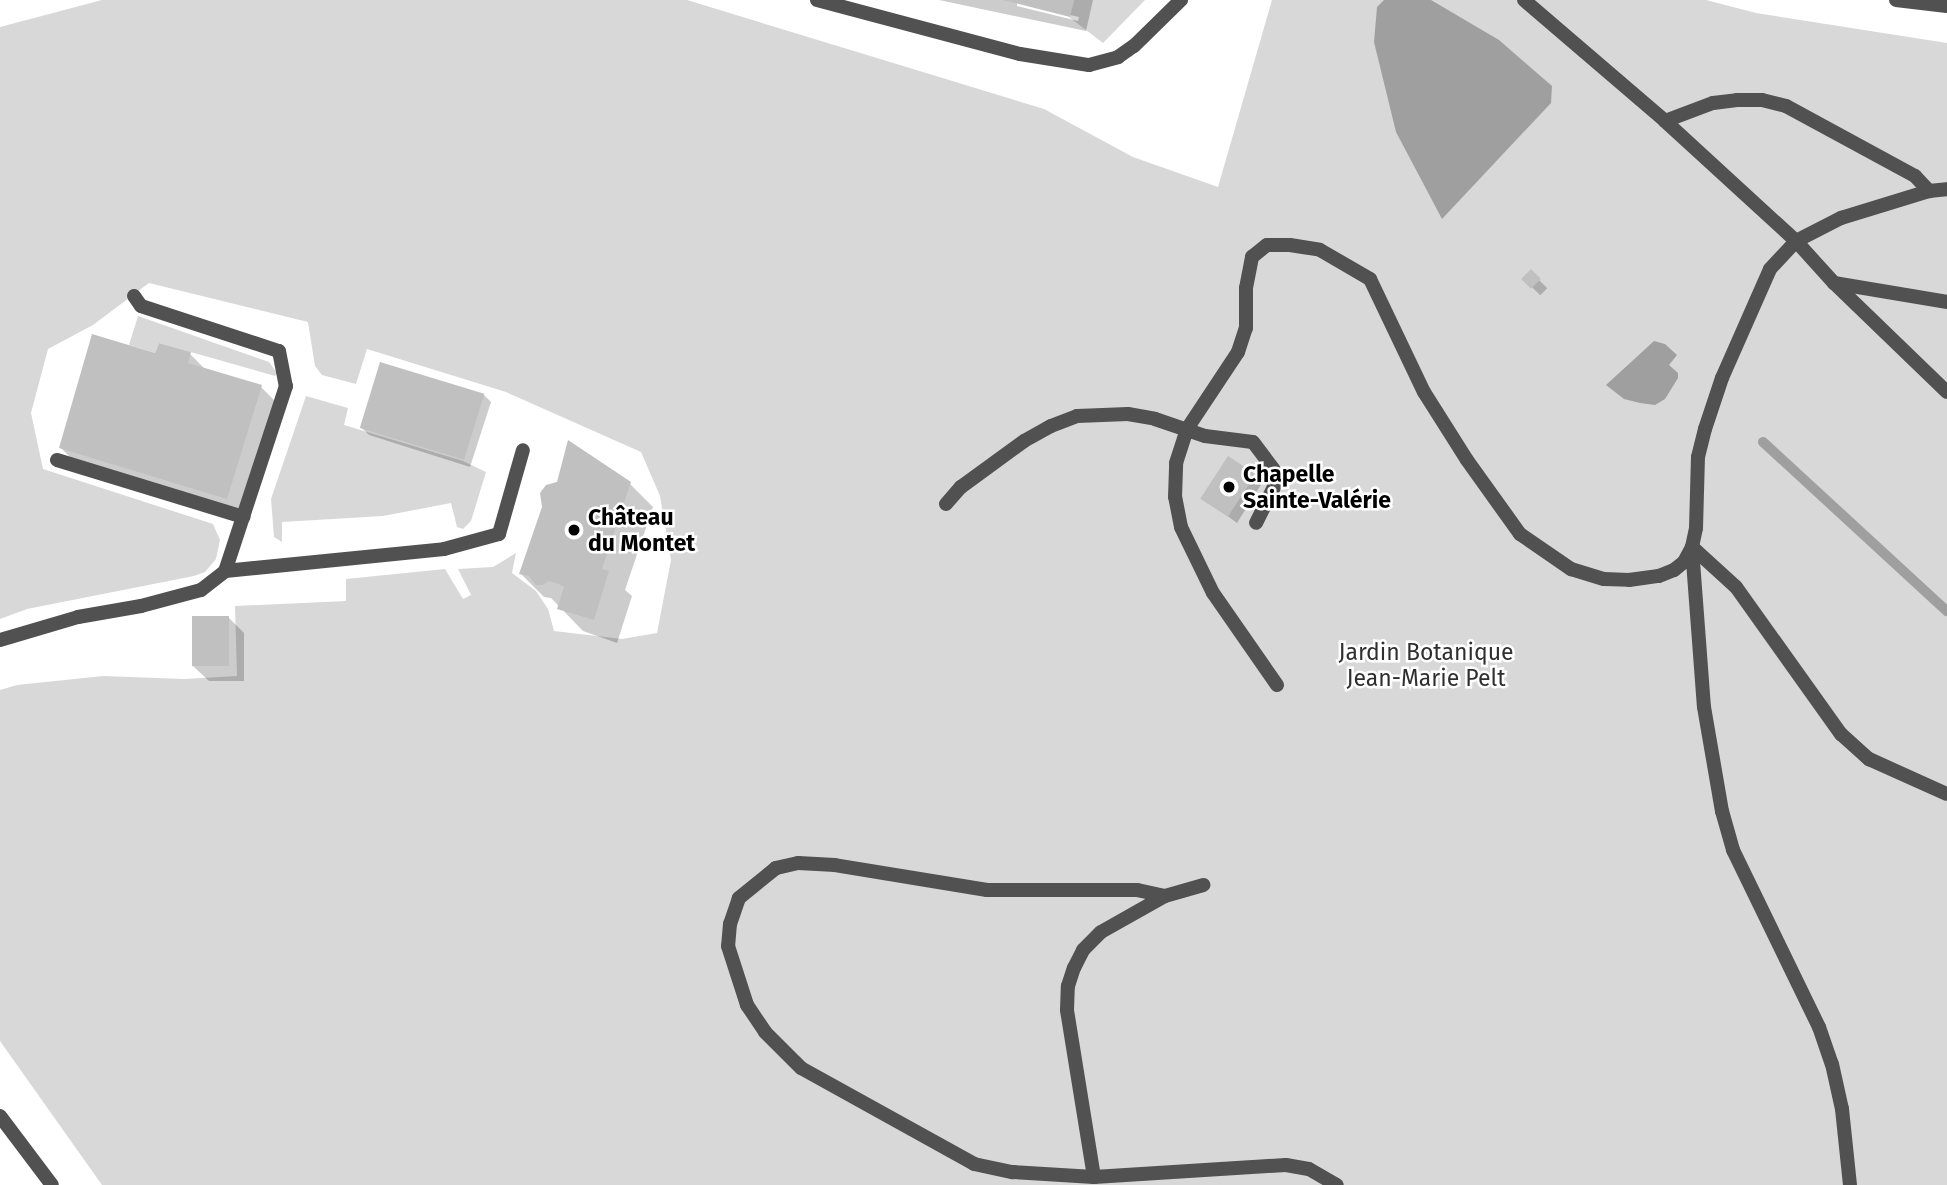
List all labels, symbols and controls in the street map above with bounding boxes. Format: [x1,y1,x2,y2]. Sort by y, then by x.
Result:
place label: Chapelle Sainte-Valérie [1243,460,1391,514]
marker: Chapelle Sainte-Valérie [1221,479,1237,495]
place label: Château du Montet [588,503,695,557]
marker: Château du Montet [566,522,582,538]
park label: Jardin Botanique Jean-Marie Pelt [1338,638,1514,692]

